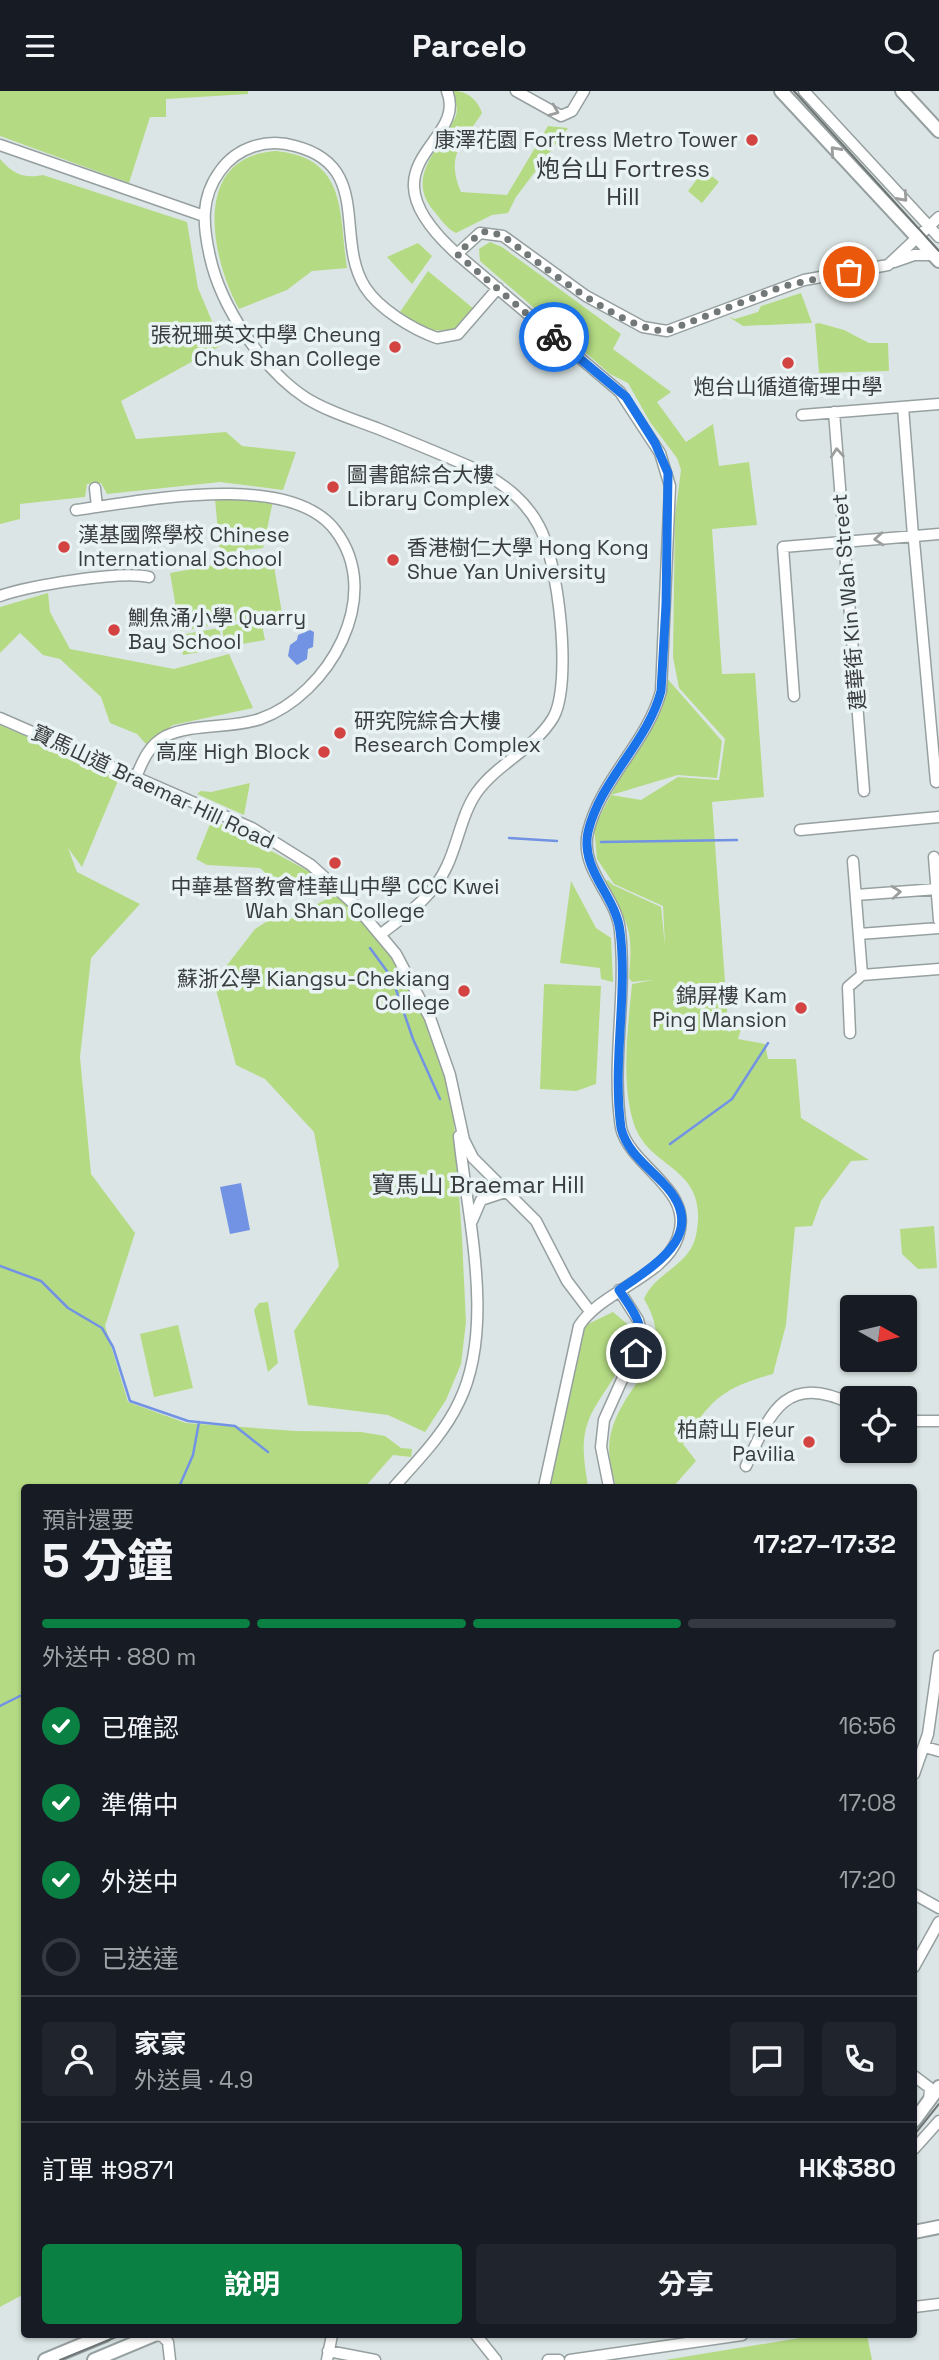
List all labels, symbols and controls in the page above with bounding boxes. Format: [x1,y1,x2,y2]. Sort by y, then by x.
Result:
text: Parcelo [412,26,527,66]
icon: menu [21,27,59,65]
icon: search [880,27,918,65]
one-way arrow [547,103,559,117]
place label: 康澤花園 Fortress Metro Tower [434,126,738,153]
marker: 康澤花園 Fortress Metro Tower [744,132,760,148]
one-way arrow [831,146,843,159]
district label: 炮台山 Fortress Hill [536,153,710,212]
one-way arrow [895,189,908,202]
pin [819,242,879,302]
icon: bag [830,253,868,291]
courier [519,302,589,372]
icon: bike [535,318,573,356]
place label: 張祝珊英文中學 Cheung Chuk Shan College [151,321,381,372]
marker: 張祝珊英文中學 Cheung Chuk Shan College [387,339,403,355]
marker: 炮台山循道衛理中學 [780,355,796,371]
place label: 炮台山循道衛理中學 [694,373,883,400]
one-way arrow [830,447,845,458]
place label: 圖書館綜合大樓 Library Complex [347,461,510,512]
marker: 圖書館綜合大樓 Library Complex [325,479,341,495]
street label: 建華街 Kin Wah Street [826,493,871,711]
place label: 漢基國際學校 Chinese International School [78,521,290,572]
one-way arrow [873,531,884,546]
place label: 香港樹仁大學 Hong Kong Shue Yan University [407,534,649,585]
marker: 漢基國際學校 Chinese International School [56,539,72,555]
marker: 香港樹仁大學 Hong Kong Shue Yan University [385,552,401,568]
place label: 鰂魚涌小學 Quarry Bay School [128,604,306,655]
marker: 鰂魚涌小學 Quarry Bay School [106,622,122,638]
place label: 研究院綜合大樓 Research Complex [354,707,541,758]
street label: 寶馬山道 Braemar Hill Road [28,718,279,855]
marker: 研究院綜合大樓 Research Complex [332,725,348,741]
place label: 高座 High Block [156,738,310,765]
marker: 高座 High Block [316,744,332,760]
marker: 中華基督教會桂華山中學 CCC Kwei Wah Shan College [327,855,343,871]
place label: 中華基督教會桂華山中學 CCC Kwei Wah Shan College [171,873,499,924]
one-way arrow [891,885,902,900]
place label: 蘇浙公學 Kiangsu-Chekiang College [177,965,450,1016]
place label: 錦屏樓 Kam Ping Mansion [652,982,787,1033]
marker: 蘇浙公學 Kiangsu-Chekiang College [456,983,472,999]
marker: 錦屏樓 Kam Ping Mansion [793,1000,809,1016]
district label: 寶馬山 Braemar Hill [371,1169,585,1200]
north arrow [840,1295,917,1372]
map controls [840,1295,917,1463]
pin [606,1323,666,1383]
icon: home [617,1334,655,1372]
button: locate [840,1386,917,1463]
place label: 柏蔚山 Fleur Pavilia [677,1416,795,1467]
marker: 柏蔚山 Fleur Pavilia [801,1434,817,1450]
text: 預計還要 [42,1505,134,1535]
text: 17:27–17:32 [753,1527,896,1561]
text: 5 分鐘 [42,1532,173,1590]
text: 外送中 · 880 m [42,1642,196,1672]
icon: check [42,1707,80,1745]
text: 已確認 [101,1711,179,1745]
text: 16:56 [839,1711,896,1741]
icon: check [42,1784,80,1822]
text: 準備中 [101,1788,179,1822]
text: 17:08 [839,1788,896,1818]
icon: check [42,1861,80,1899]
text: 外送中 [101,1865,179,1899]
text: 17:20 [839,1865,896,1895]
text: 已送達 [101,1942,179,1976]
button: person [42,2022,116,2096]
button: chat [730,2022,804,2096]
button: phone [822,2022,896,2096]
text: 家豪 [134,2027,186,2061]
text: 外送員 · 4.9 [134,2065,253,2095]
text: HK$380 [799,2151,896,2185]
text: 訂單 #9871 [42,2153,174,2187]
button: 說明 [42,2244,462,2324]
button: 分享 [476,2244,896,2324]

